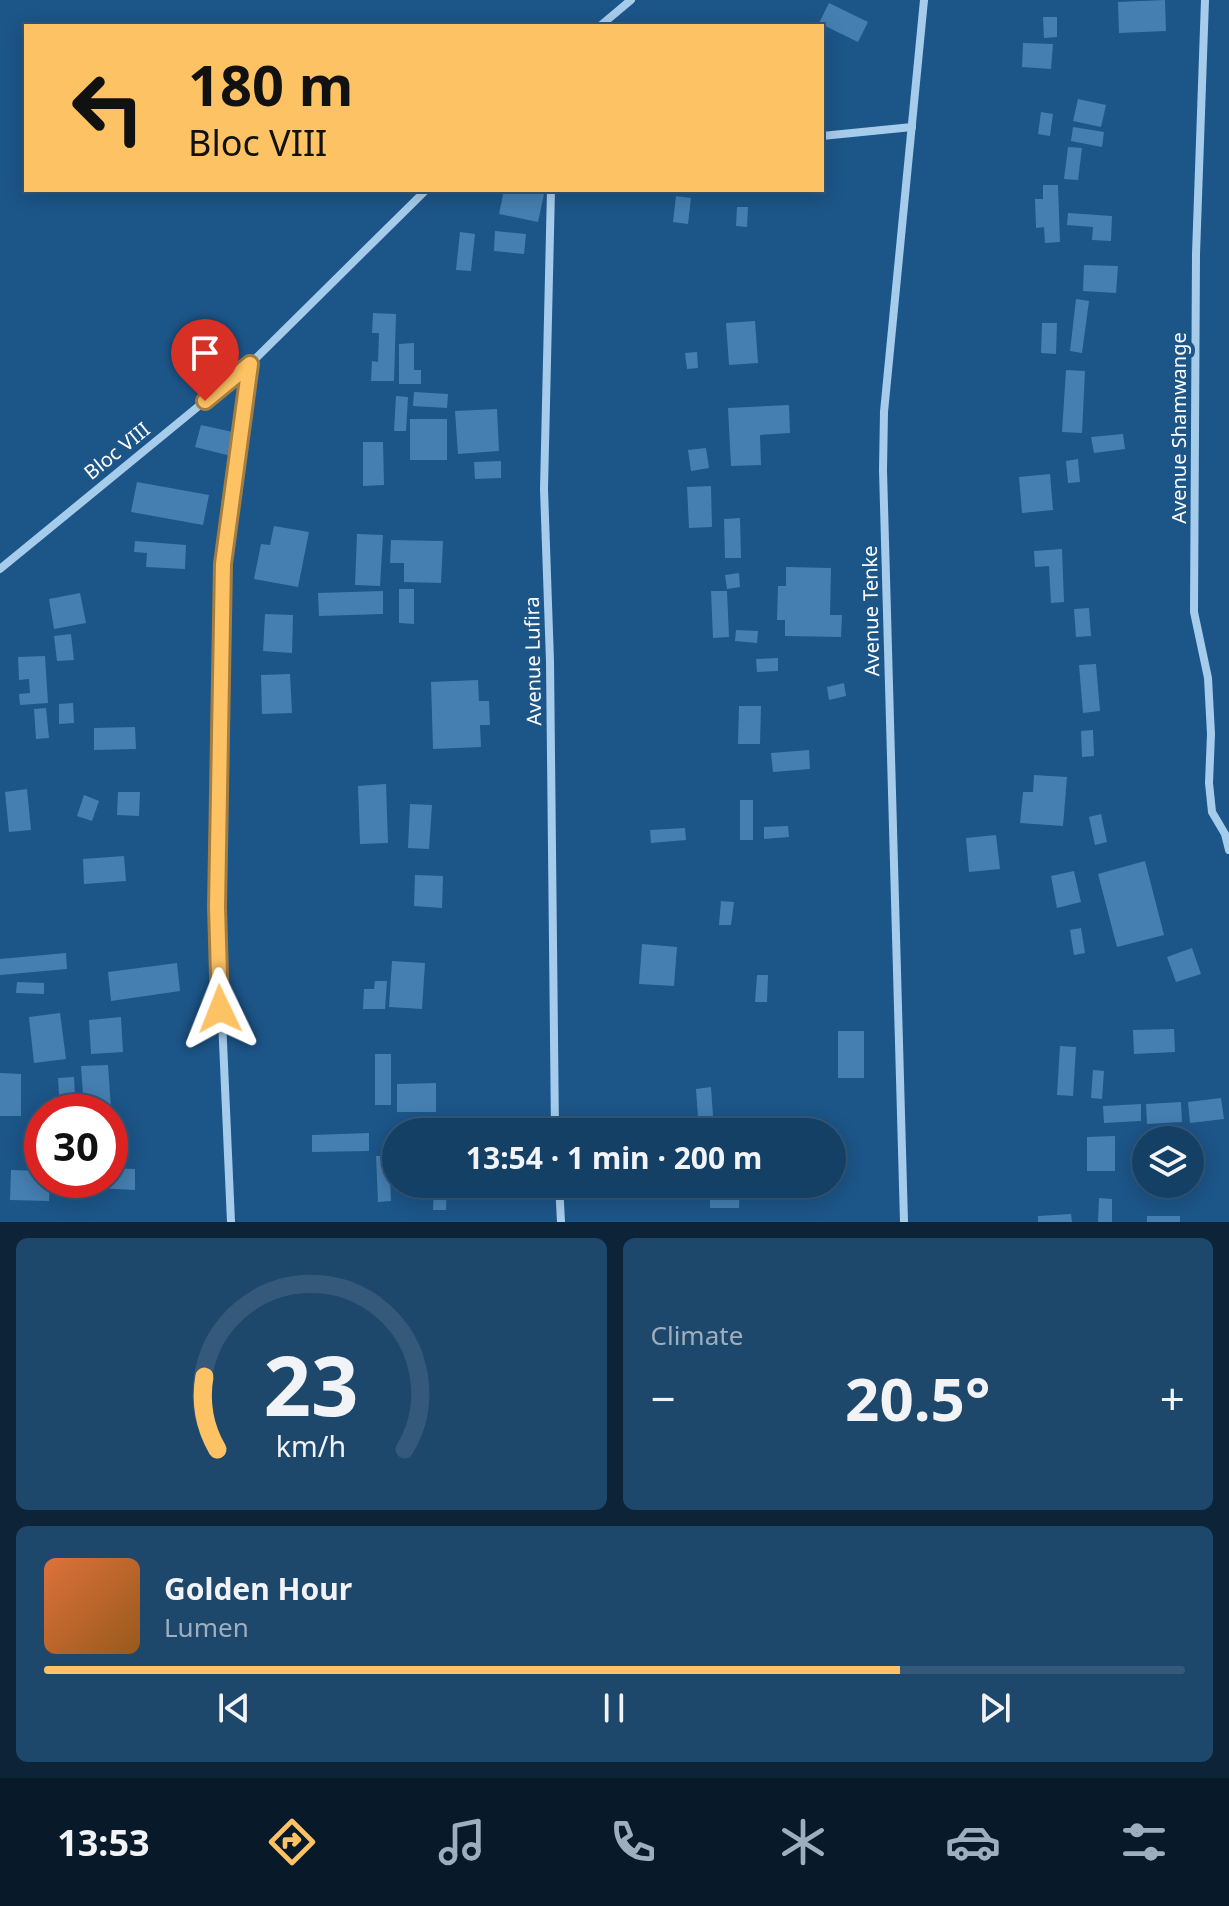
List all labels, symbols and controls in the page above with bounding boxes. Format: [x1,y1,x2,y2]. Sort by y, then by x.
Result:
text: 180 m [188,46,353,122]
icon: left [56,56,160,160]
text: Bloc VIII [188,118,327,167]
pin [171,319,239,401]
icon: arrive [183,331,227,375]
street label: Avenue Shamwange [1165,332,1192,524]
street label: Bloc VIII [78,416,155,485]
street label: Avenue Tenke [856,545,885,677]
street label: Avenue Lufira [518,596,547,726]
position arrow [178,967,262,1051]
speed limit sign: 30 [24,1094,128,1198]
map controls [1132,1126,1204,1198]
button: layers [1132,1126,1204,1198]
text: 13:54 · 1 min · 200 m [466,1137,762,1178]
text: Climate [651,1317,743,1353]
text: 23 [264,1327,359,1440]
text: 20.5° [845,1357,990,1439]
text: − [651,1368,676,1428]
text: + [1160,1368,1185,1428]
text: km/h [276,1426,346,1465]
text: Golden Hour [164,1568,352,1609]
text: Lumen [164,1609,249,1645]
icon: previous [212,1686,256,1730]
icon: pause [592,1686,636,1730]
icon: next [973,1686,1017,1730]
icon: directions [264,1814,320,1870]
icon: music [434,1814,490,1870]
icon: phone [605,1814,661,1870]
icon: climate [775,1814,831,1870]
icon: car [945,1814,1001,1870]
icon: filters [1116,1814,1172,1870]
text: 13:53 [57,1818,150,1867]

